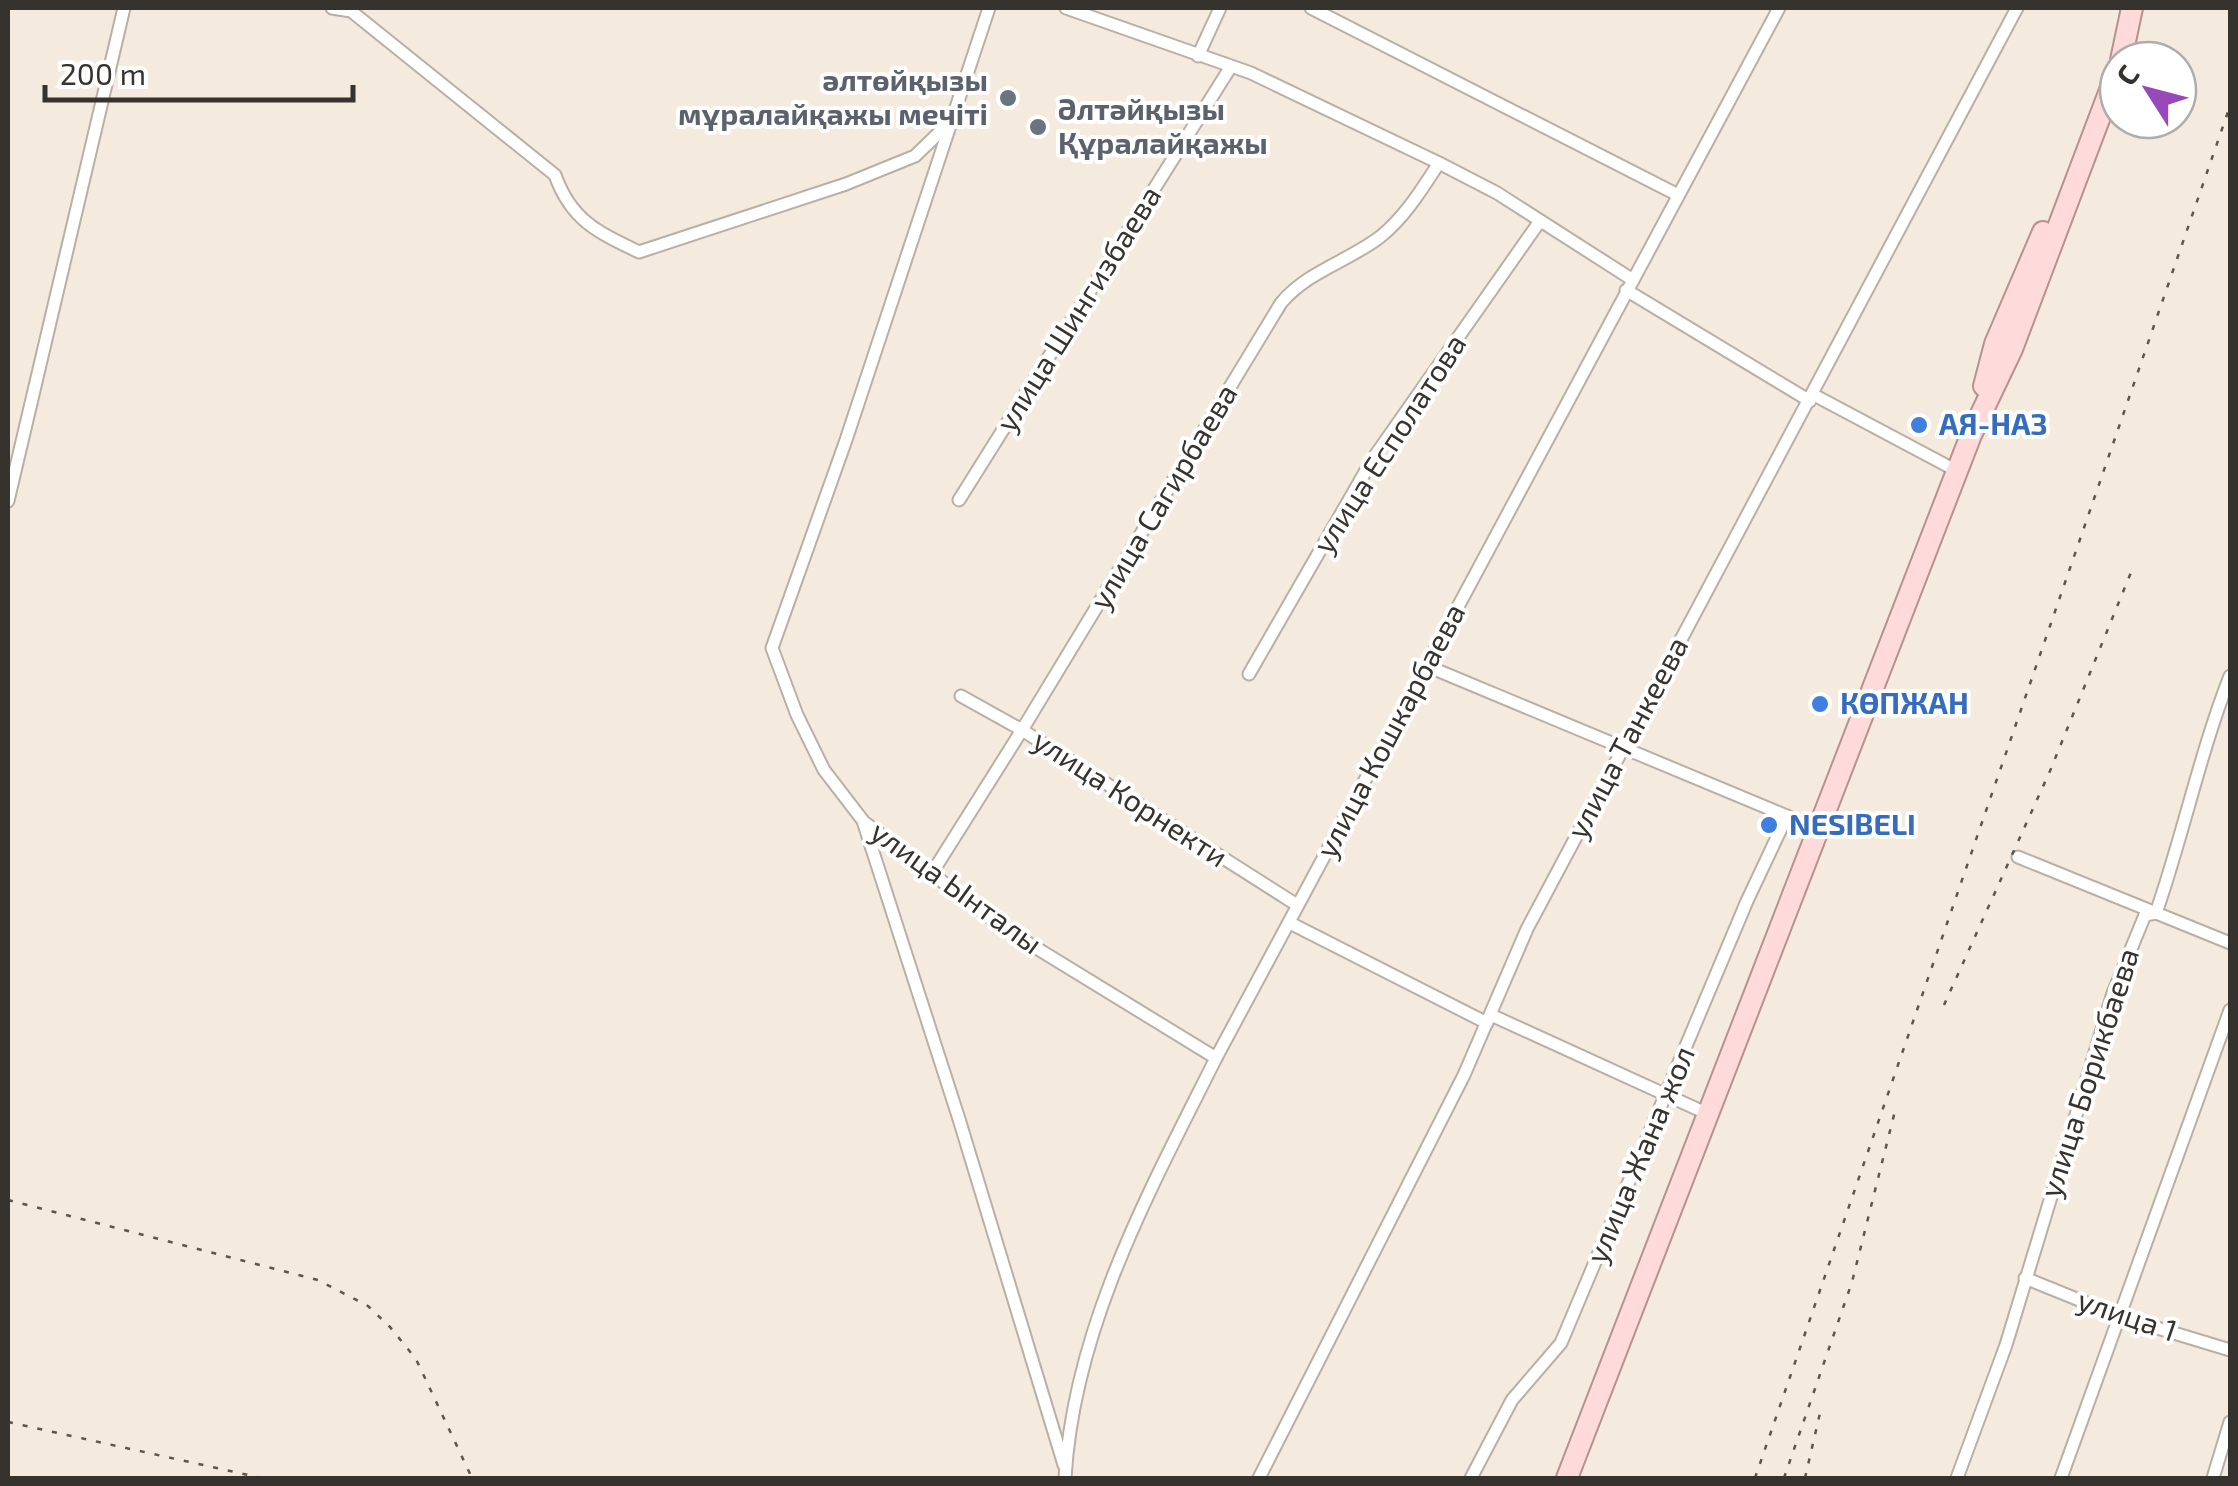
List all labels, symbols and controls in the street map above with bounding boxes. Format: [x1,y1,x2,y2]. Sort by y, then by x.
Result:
scale bar [45,40,352,102]
north arrow [2098,40,2198,140]
text: 200 m [60,55,146,91]
text: С [2108,58,2146,91]
place label: әлтөйқызы мұралайқажы мечіті [678,61,988,131]
marker: әлтөйқызы мұралайқажы мечіті [997,87,1019,109]
place label: Әлтәйқызы Құралайқажы [1058,90,1268,160]
marker: Әлтәйқызы Құралайқажы [1027,116,1049,138]
street label: улица Шингизбаева [987,178,1168,438]
street label: улица Есполатова [1304,327,1473,560]
street label: улица Сагирбаева [1081,377,1245,616]
place label: АЯ-НАЗ [1939,405,2048,441]
marker: АЯ-НАЗ [1908,414,1930,436]
street label: улица Кошкарбаева [1307,597,1472,864]
street label: улица Танкеева [1558,630,1695,845]
place label: КӨПЖАН [1840,684,1969,720]
marker: КӨПЖАН [1809,693,1831,715]
street label: улица Корнекти [1026,721,1235,875]
place label: NESIBELI [1789,805,1916,841]
street label: улица Ынталы [864,812,1050,961]
marker: NESIBELI [1758,814,1780,836]
street label: улица Борикбаева [2031,943,2146,1202]
street label: улица Жана жол [1577,1040,1702,1269]
street label: улица 1 [2073,1280,2182,1349]

